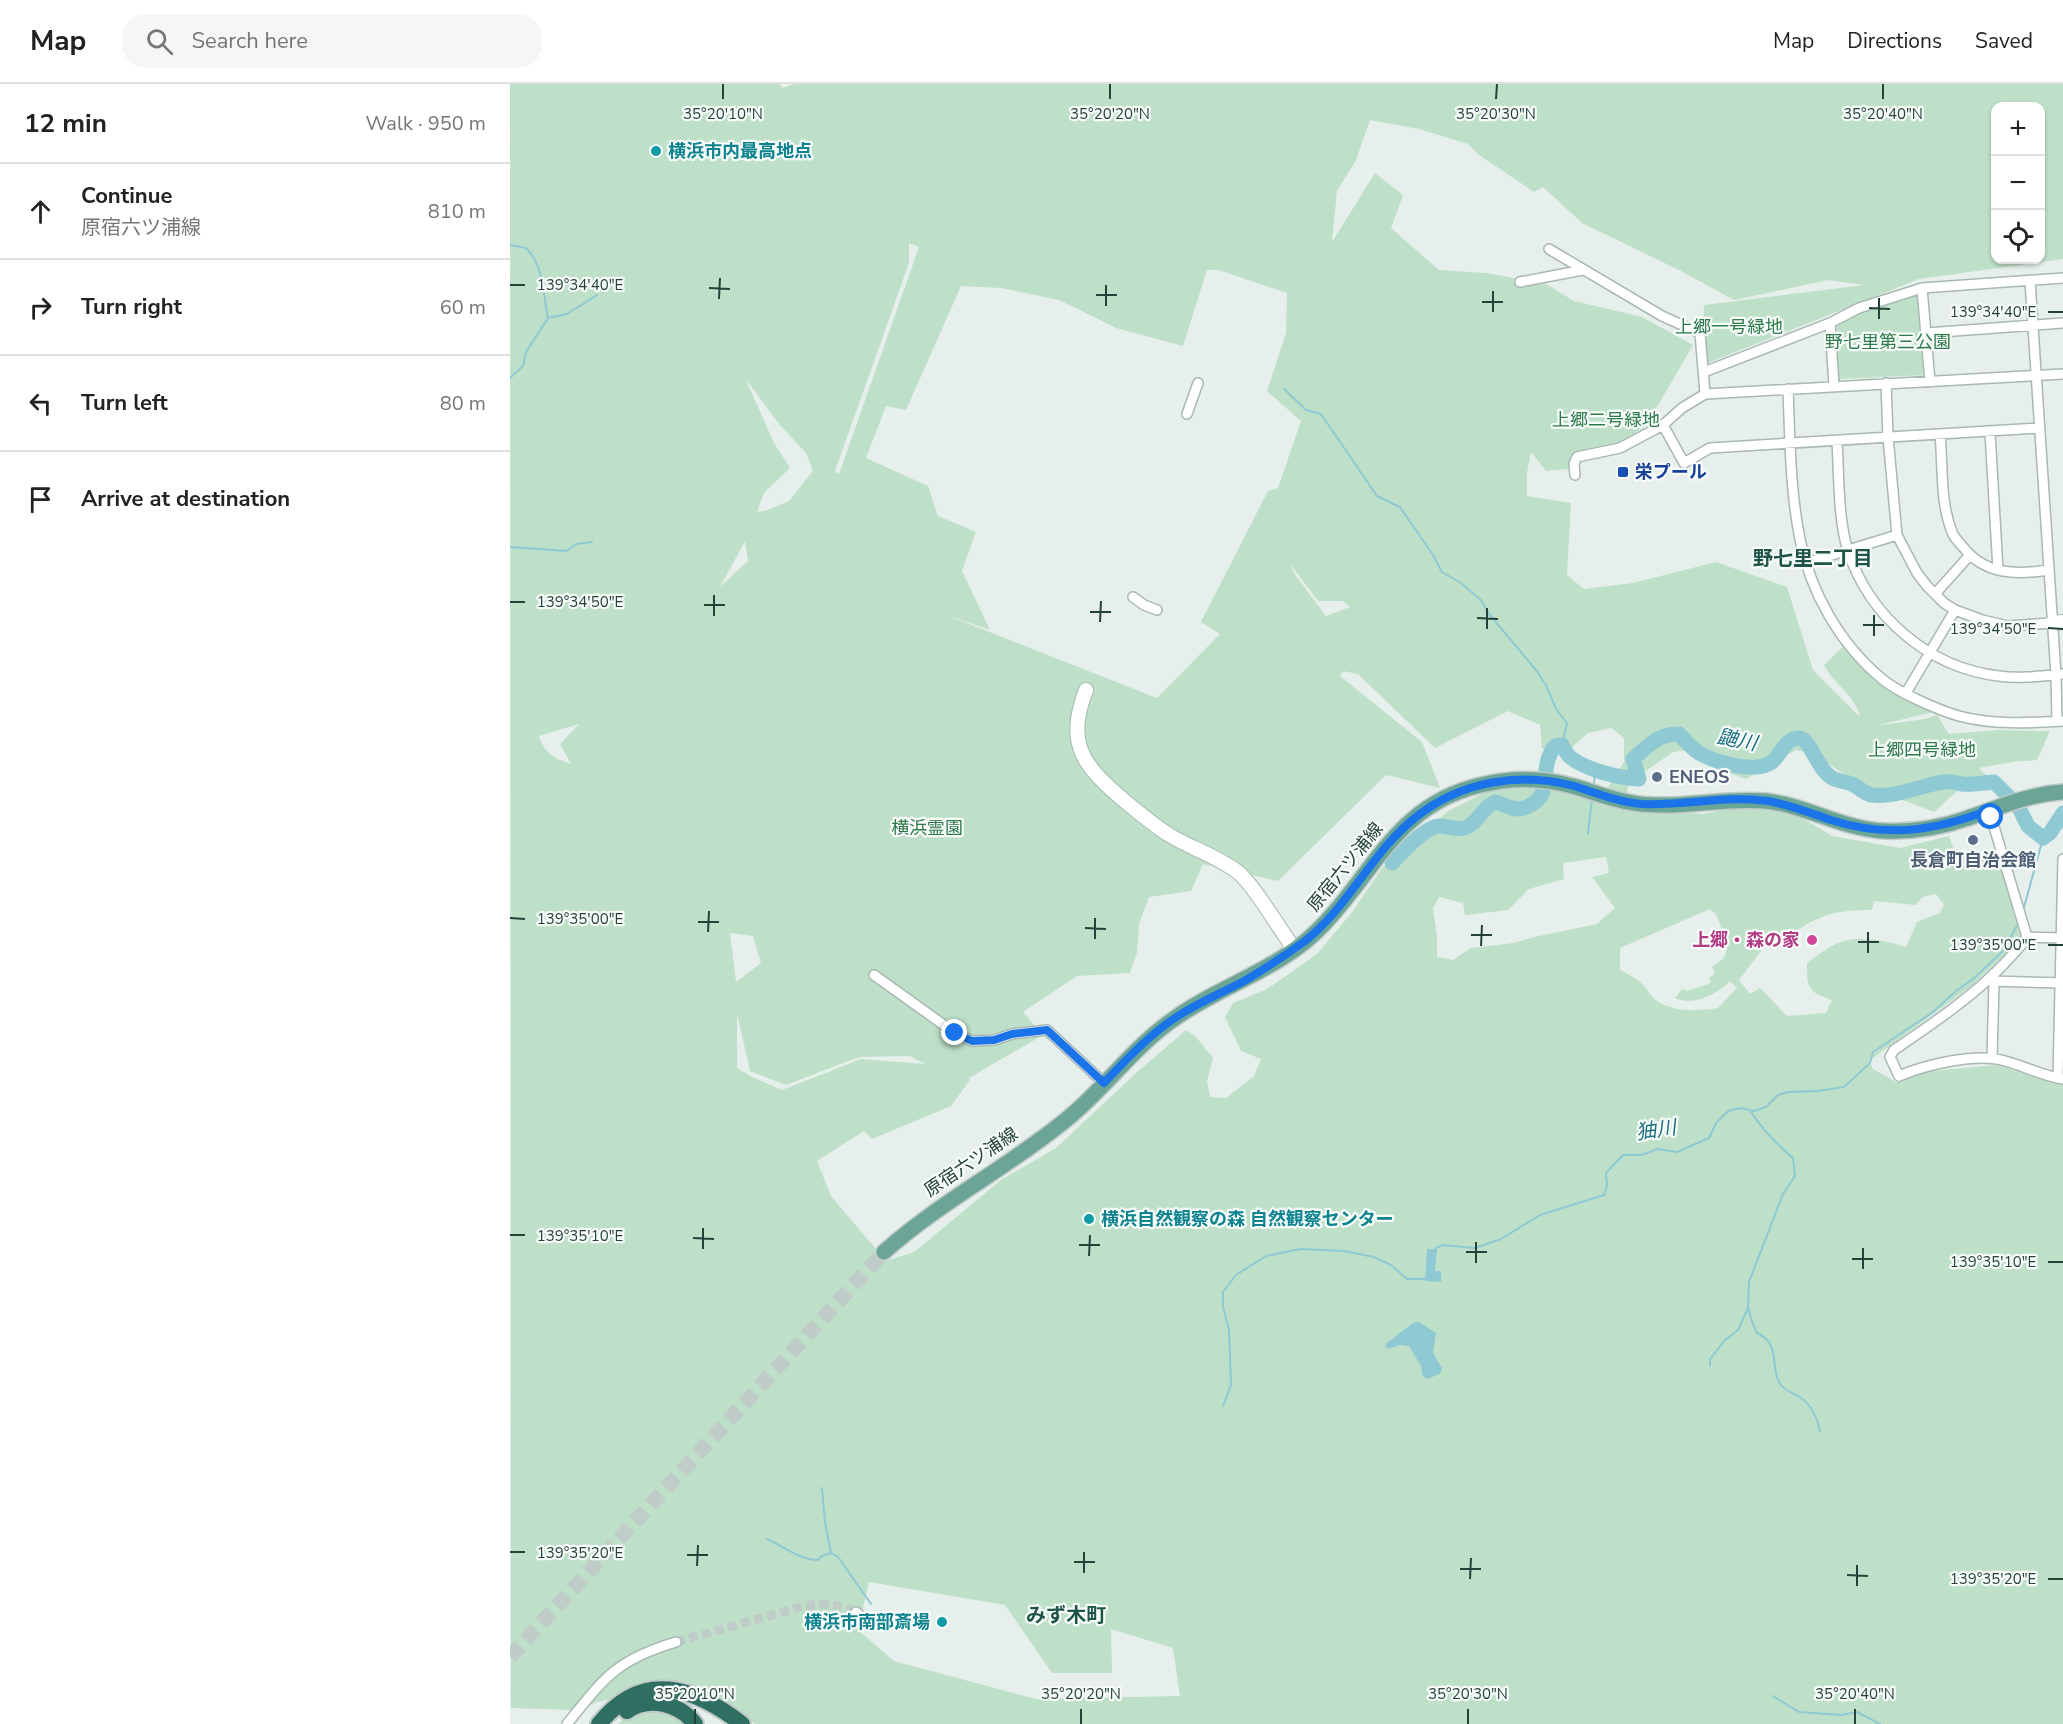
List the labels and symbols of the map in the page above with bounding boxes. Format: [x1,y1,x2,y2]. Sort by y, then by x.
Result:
text: 35°20'10"N [683,104,763,124]
text: 35°20'20"N [1070,104,1150,124]
text: 35°20'30"N [1456,104,1536,124]
text: 35°20'40"N [1843,104,1923,124]
place label: 横浜市内最高地点 [668,139,812,163]
marker: 横浜市内最高地点 [649,144,663,158]
text: 139°34'40"E [537,275,623,295]
text: 139°34'40"E [1950,302,2036,322]
park label: 上郷一号緑地 [1675,315,1783,339]
park label: 野七里第三公園 [1825,330,1951,354]
park label: 上郷二号緑地 [1552,408,1660,432]
place label: 栄プール [1635,460,1707,484]
marker: 栄プール [1616,465,1630,479]
district label: 野七里二丁目 [1753,545,1873,572]
text: 139°34'50"E [537,592,623,612]
text: 139°34'50"E [1950,619,2036,639]
water label: 鼬川 [1715,723,1761,757]
park label: 上郷四号緑地 [1868,738,1976,762]
place label: ENEOS [1669,765,1729,789]
marker: ENEOS [1650,770,1664,784]
route start [1977,803,2003,829]
park label: 横浜霊園 [891,816,963,840]
street label: 原宿六ツ浦線 [1302,817,1388,917]
marker: 長倉町自治会館 [1966,833,1980,847]
place label: 長倉町自治会館 [1910,848,2036,872]
text: 139°35'00"E [537,909,623,929]
place label: 上郷・森の家 [1692,928,1800,952]
marker: 上郷・森の家 [1805,933,1819,947]
text: 139°35'00"E [1950,935,2036,955]
route end [941,1019,967,1045]
water label: 㹨川 [1634,1114,1680,1146]
street label: 原宿六ツ浦線 [920,1122,1022,1202]
place label: 横浜自然観察の森 自然観察センター [1101,1207,1394,1231]
marker: 横浜自然観察の森 自然観察センター [1082,1212,1096,1226]
text: 139°35'10"E [537,1226,623,1246]
text: 139°35'10"E [1950,1252,2036,1272]
text: 139°35'20"E [537,1543,623,1563]
text: 139°35'20"E [1950,1569,2036,1589]
district label: みず木町 [1026,1602,1106,1629]
place label: 横浜市南部斎場 [804,1610,930,1634]
marker: 横浜市南部斎場 [935,1615,949,1629]
text: 35°20'10"N [655,1684,735,1704]
text: 35°20'20"N [1041,1684,1121,1704]
text: 35°20'30"N [1428,1684,1508,1704]
text: 35°20'40"N [1815,1684,1895,1704]

